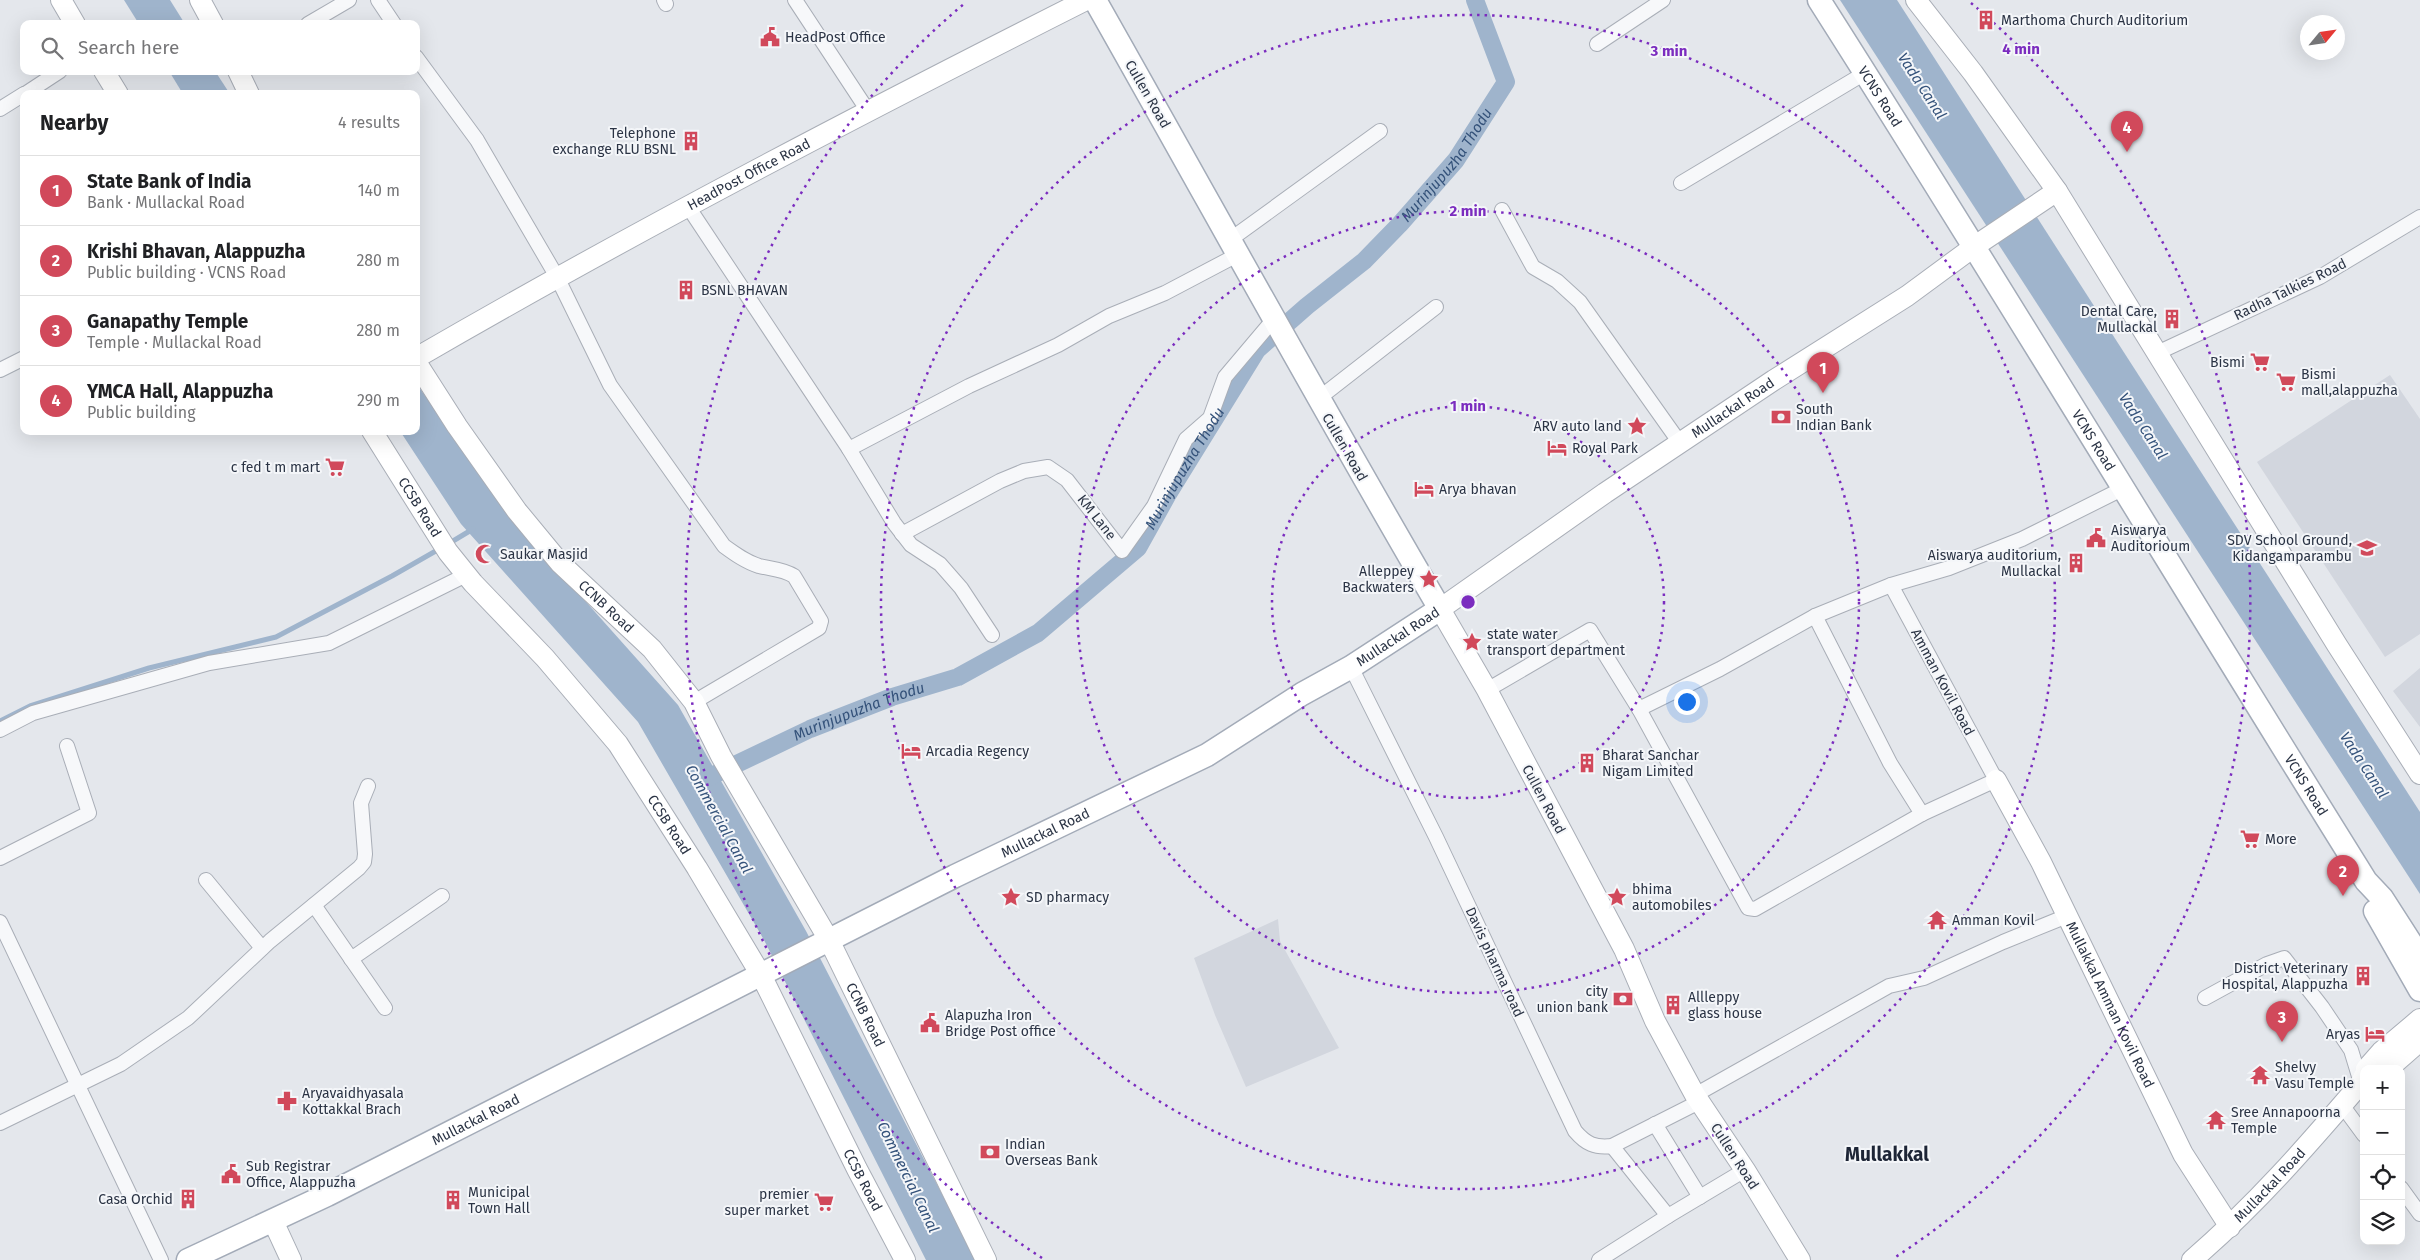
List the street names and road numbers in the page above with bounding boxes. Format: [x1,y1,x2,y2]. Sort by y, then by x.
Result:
street label: Cullen Road [1121,57,1174,131]
street label: VCNS Road [1854,63,1905,130]
street label: HeadPost Office Road [684,135,813,214]
street label: Radha Talkies Road [2231,255,2349,324]
street label: Mullackal Road [1688,374,1778,442]
street label: VCNS Road [2068,407,2119,474]
street label: Cullen Road [1318,410,1371,484]
street label: CCSB Road [394,474,445,541]
street label: KM Lane [1074,491,1120,543]
street label: CCNB Road [575,577,637,637]
street label: Mullackal Road [1353,604,1443,670]
street label: Amman Kovil Road [1907,626,1978,739]
street label: VCNS Road [2281,752,2331,819]
street label: Cullen Road [1518,762,1569,837]
street label: CCSB Road [644,792,694,858]
street label: Mullackal Road [999,805,1093,862]
street label: Davis pharma road [1462,905,1527,1020]
street label: Mullakkal Amman Kovil Road [2062,919,2158,1091]
street label: CCNB Road [842,980,888,1050]
street label: Mullackal Road [429,1091,522,1149]
street label: Cullen Road [1707,1120,1762,1193]
street label: Mullackal Road [2231,1145,2309,1226]
street label: CCSB Road [839,1146,886,1214]

